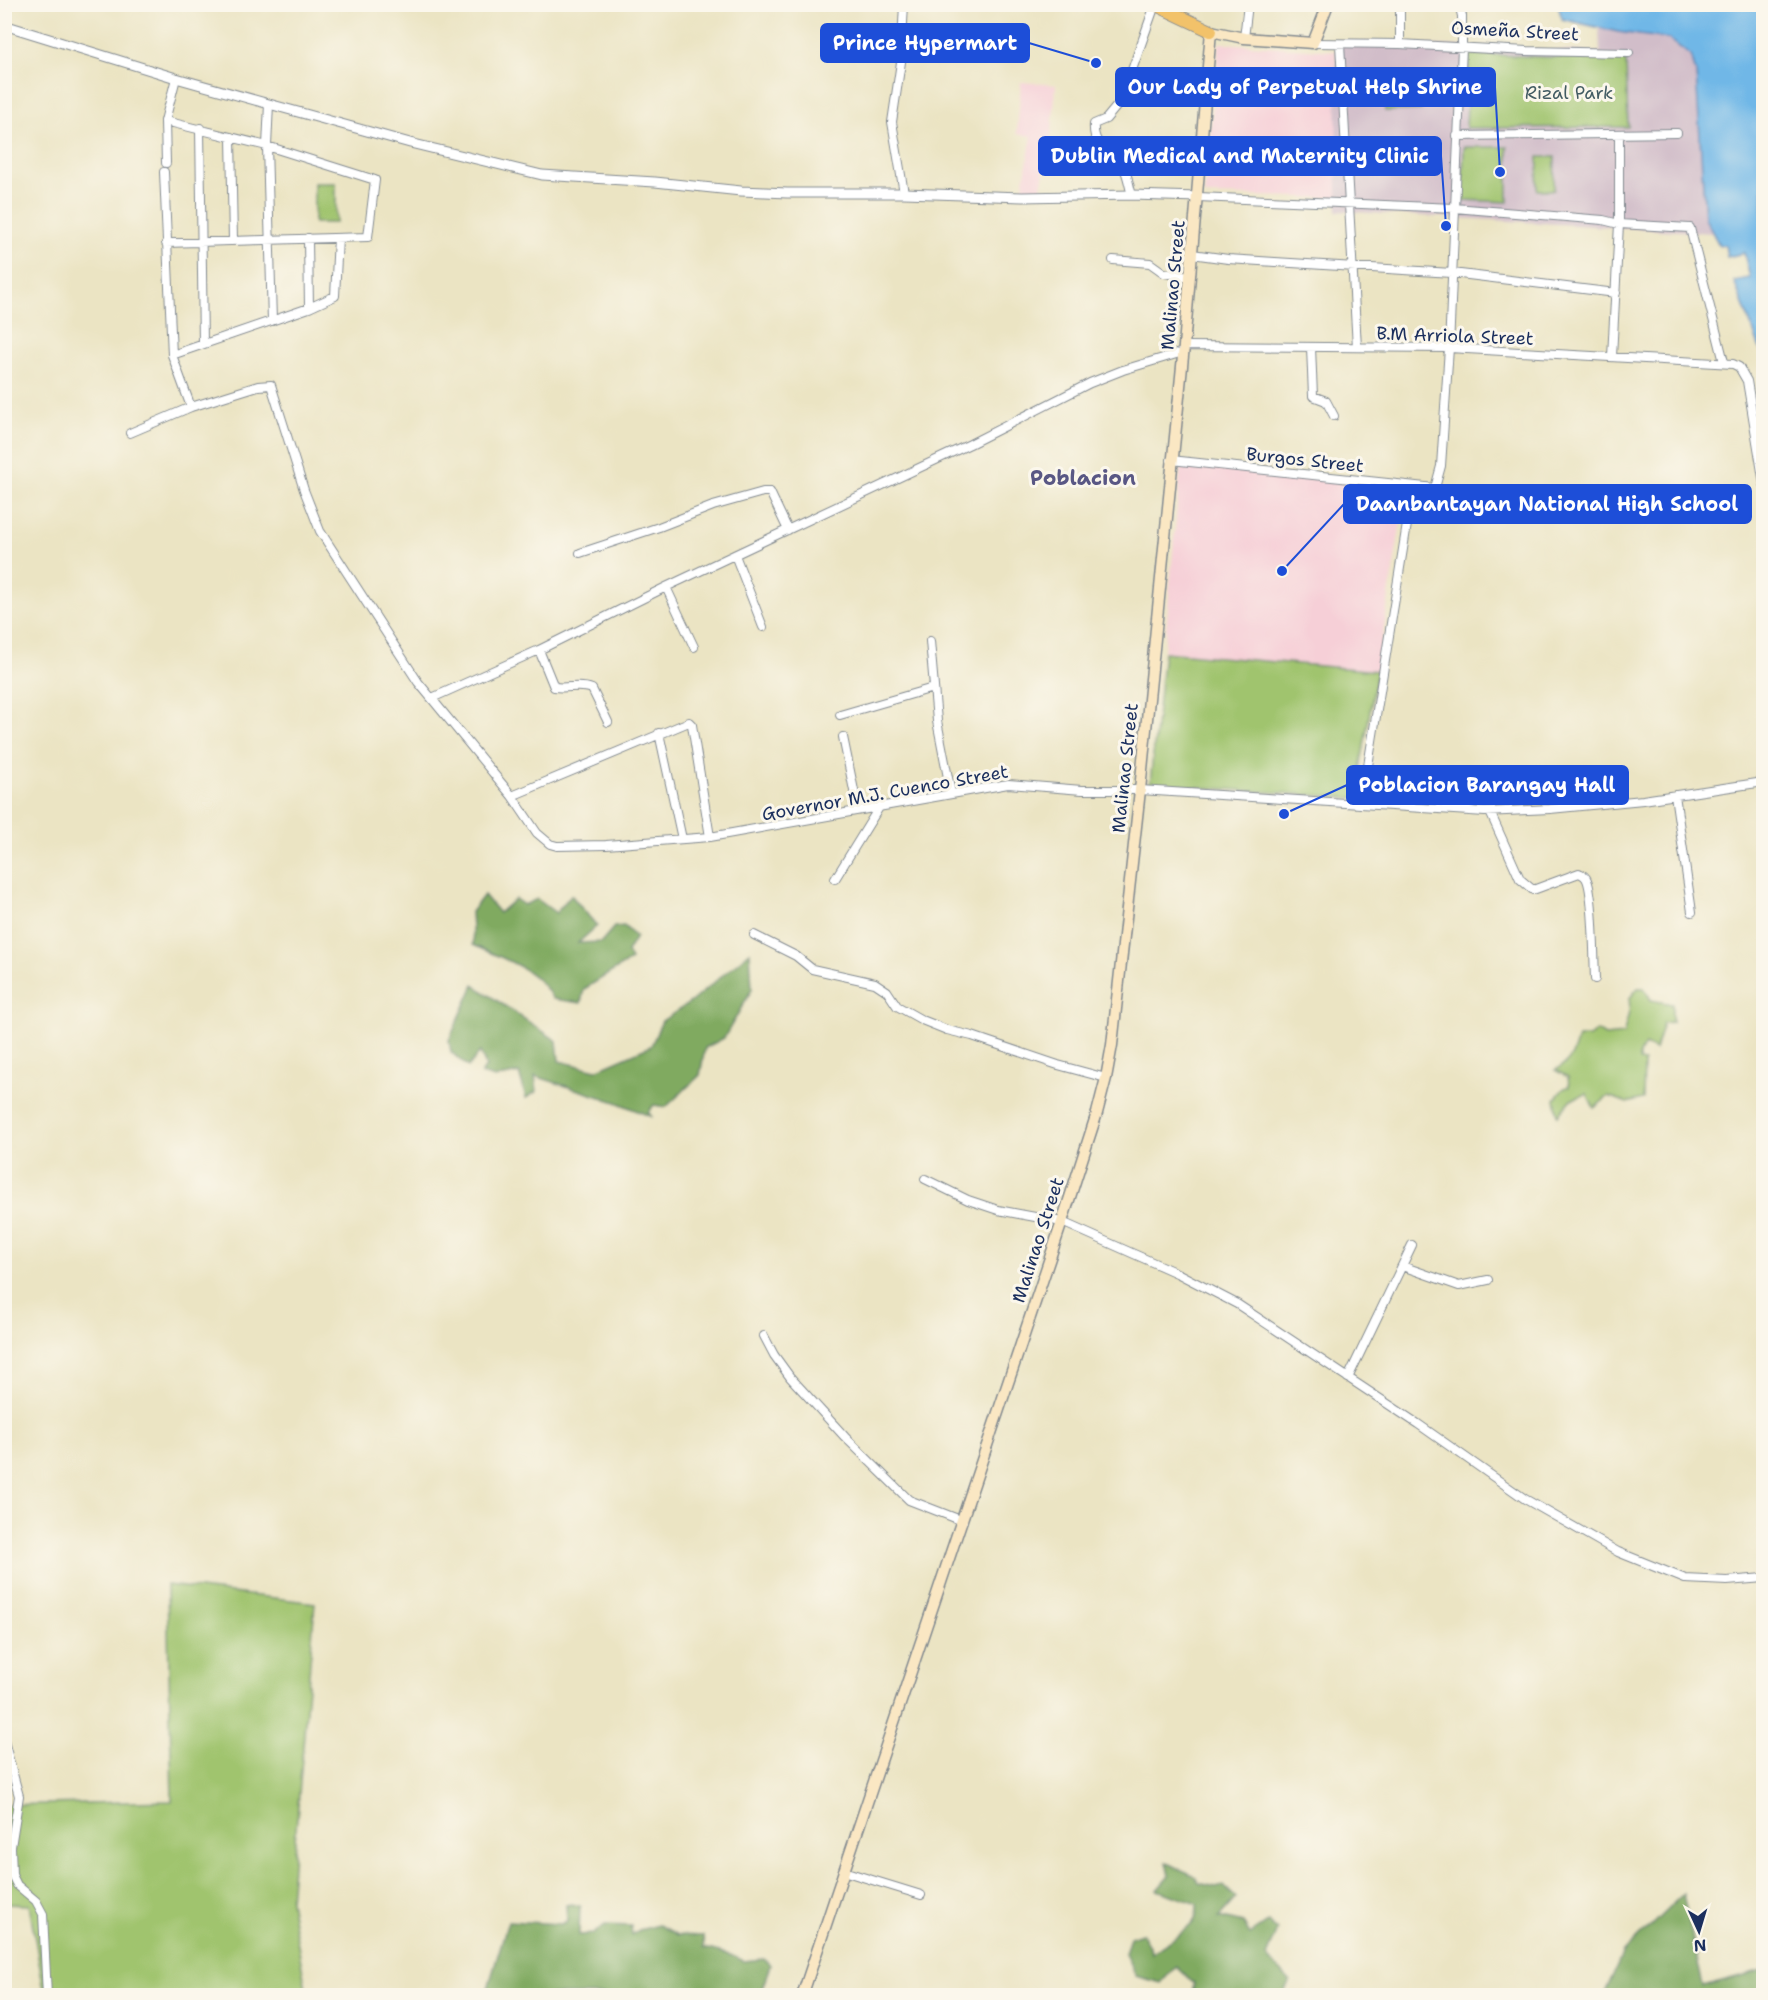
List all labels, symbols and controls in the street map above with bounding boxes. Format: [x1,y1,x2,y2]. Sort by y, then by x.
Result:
street label: Osmeña Street [1450,16,1580,46]
callout: Prince Hypermart [821,24,1029,62]
text: Prince Hypermart [833,30,1018,56]
callout: Our Lady of Perpetual Help Shrine [1116,68,1495,106]
text: Our Lady of Perpetual Help Shrine [1127,74,1483,100]
park label: Rizal Park [1525,81,1613,105]
callout: Dublin Medical and Maternity Clinic [1039,137,1441,175]
text: Dublin Medical and Maternity Clinic [1051,143,1429,169]
street label: Malinao Street [1155,219,1191,351]
street label: B.M Arriola Street [1376,321,1534,351]
street label: Burgos Street [1245,442,1365,478]
district label: Poblacion [1030,464,1136,492]
callout: Daanbantayan National High School [1344,485,1751,523]
text: Daanbantayan National High School [1356,491,1738,517]
street label: Malinao Street [1106,702,1144,834]
street label: Governor M.J. Cuenco Street [760,759,1010,827]
callout: Poblacion Barangay Hall [1347,766,1628,804]
text: Poblacion Barangay Hall [1358,772,1616,798]
street label: Malinao Street [1006,1174,1070,1306]
north arrow [1669,1901,1729,1961]
text: N [1693,1935,1707,1956]

